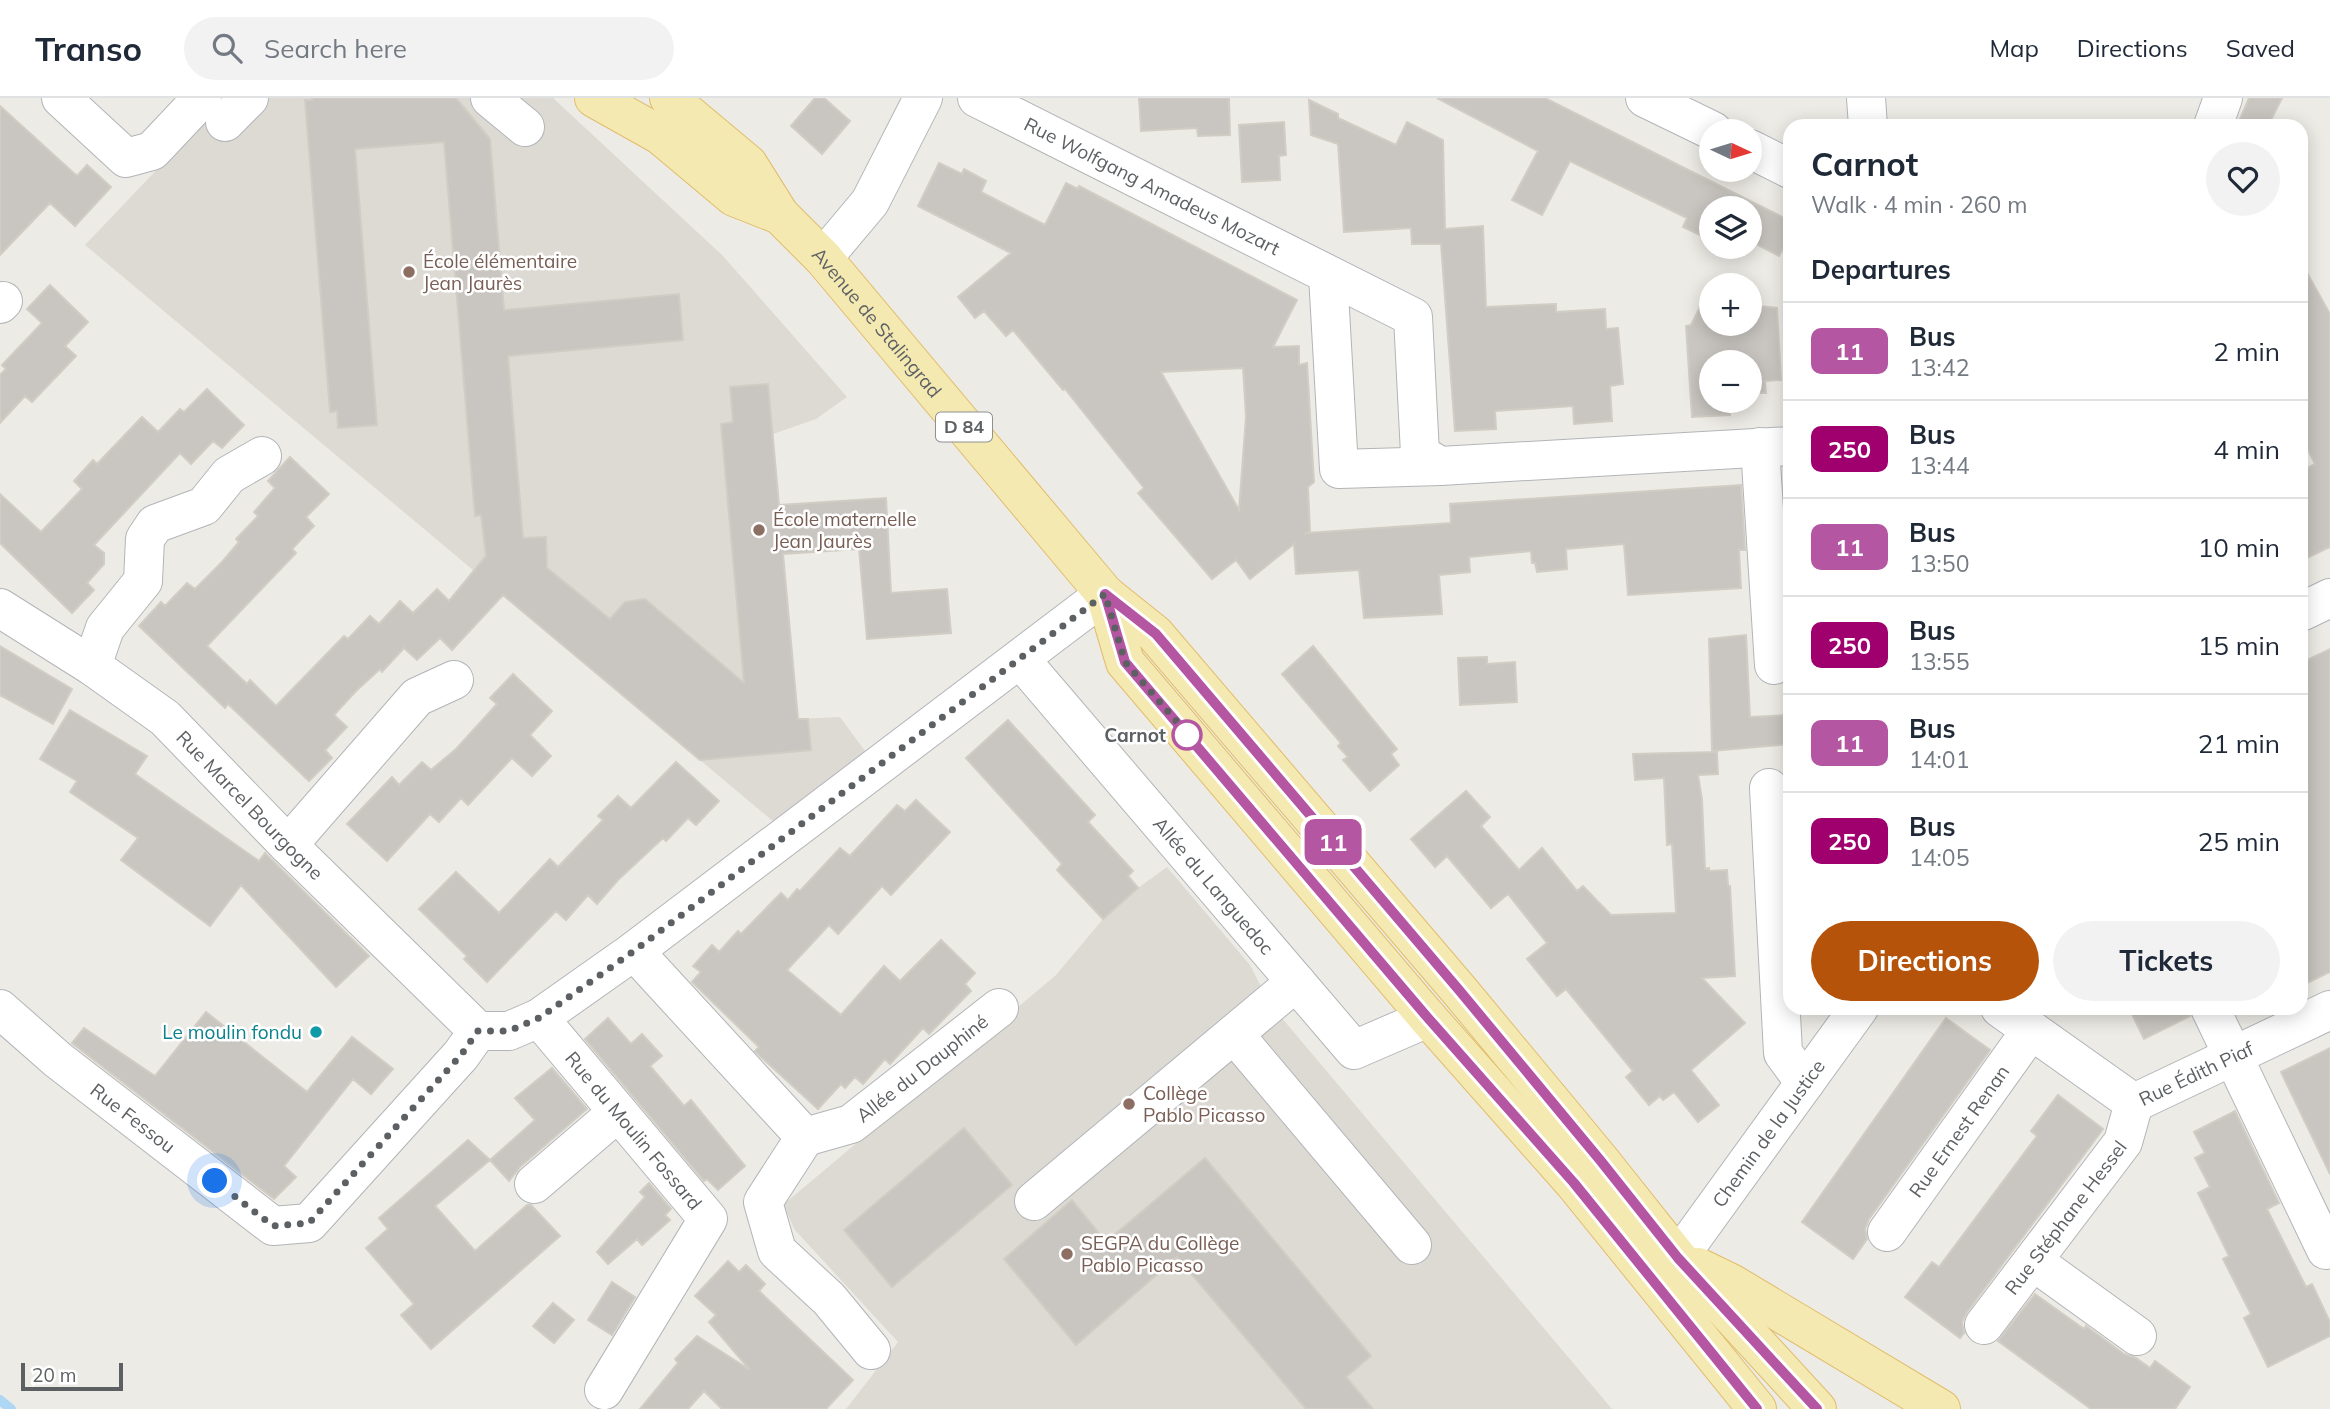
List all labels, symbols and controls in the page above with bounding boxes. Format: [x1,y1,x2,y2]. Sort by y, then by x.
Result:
search box [184,17,674,80]
text: Transo [35,28,142,69]
icon: search [208,29,246,67]
text: Search here [264,32,407,65]
text: Map [1989,33,2039,63]
text: Directions [2077,33,2188,63]
text: Saved [2226,33,2295,63]
street label: Rue Wolfgang Amadeus Mozart [1020,112,1284,260]
north arrow [1699,119,1762,182]
map controls [1699,119,1762,413]
button: heart [2206,142,2280,216]
text: Carnot [1811,143,1918,184]
text: Walk · 4 min · 260 m [1811,190,2028,219]
button: layers [1699,196,1762,259]
street label: Avenue de Stalingrad [807,242,947,403]
place label: École élémentaire Jean Jaurès [423,249,577,295]
text: Departures [1811,253,1951,286]
marker: École élémentaire Jean Jaurès [401,264,417,280]
button: + [1699,273,1762,336]
text: Bus [1909,320,1955,353]
text: 2 min [2213,335,2280,368]
text: 11 [1835,336,1864,366]
button: − [1699,350,1762,413]
text: 13:42 [1909,353,1969,382]
road number: D 84 [936,412,992,442]
text: Bus [1909,418,1955,451]
text: 4 min [2213,433,2280,466]
text: 250 [1828,434,1871,464]
text: 13:44 [1909,451,1969,480]
place label: École maternelle Jean Jaurès [773,507,917,553]
text: Bus [1909,516,1955,549]
marker: École maternelle Jean Jaurès [751,522,767,538]
text: 10 min [2198,531,2280,564]
text: 11 [1835,532,1864,562]
text: 13:50 [1909,549,1969,578]
text: Bus [1909,614,1955,647]
text: 15 min [2198,629,2280,662]
text: 250 [1828,630,1871,660]
text: 13:55 [1909,647,1969,676]
text: Bus [1909,712,1955,745]
marker: Carnot [1172,720,1202,750]
place label: Carnot [1104,723,1166,747]
street label: Rue Marcel Bourgogne [171,725,328,885]
text: 21 min [2198,727,2280,760]
text: 11 [1835,728,1864,758]
text: 14:01 [1909,745,1969,774]
text: Bus [1909,810,1955,843]
street label: Allée du Languedoc [1148,812,1279,959]
line badge: 11 [1302,819,1364,865]
text: 25 min [2198,825,2280,858]
text: 250 [1828,826,1871,856]
text: 11 [1319,827,1347,857]
text: 14:05 [1909,843,1969,872]
button: Directions [1811,921,2039,1001]
button: Tickets [2053,921,2280,1001]
street label: Allée du Dauphiné [851,1009,993,1128]
place label: Le moulin fondu [162,1020,302,1044]
marker: Le moulin fondu [308,1024,324,1040]
street label: Rue Édith Piaf [2135,1036,2258,1111]
street label: Rue du Moulin Fossard [560,1046,707,1215]
street label: Chemin de la Justice [1707,1055,1830,1212]
street label: Rue Ernest Renan [1904,1060,2014,1202]
street label: Rue Fessou [86,1078,180,1158]
place label: Collège Pablo Picasso [1143,1081,1265,1127]
marker: Collège Pablo Picasso [1121,1096,1137,1112]
street label: Rue Stéphane Hessel [1999,1136,2132,1299]
your location [197,1163,232,1198]
place label: SEGPA du Collège Pablo Picasso [1081,1231,1239,1277]
marker: SEGPA du Collège Pablo Picasso [1059,1246,1075,1262]
scale bar [21,1360,122,1392]
text: 20 m [32,1363,76,1387]

